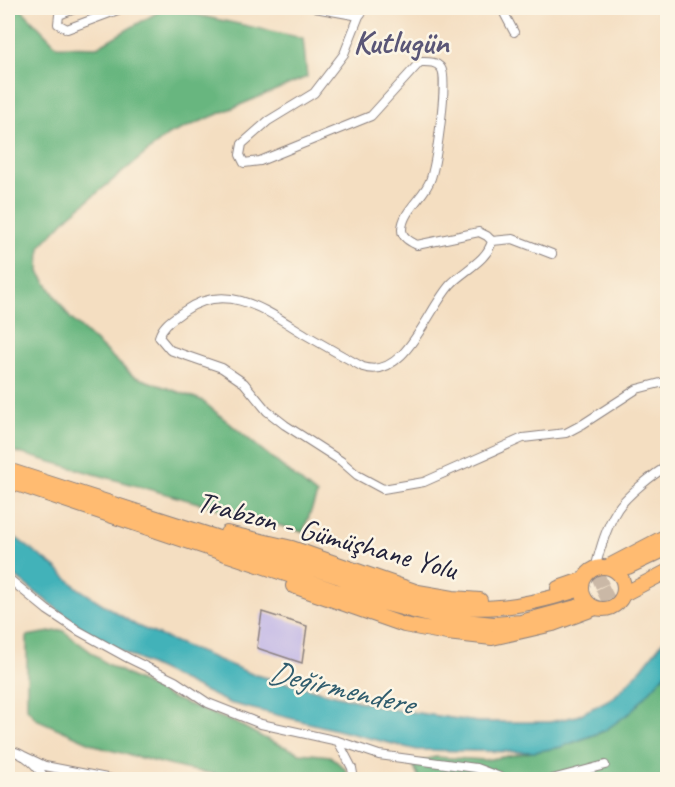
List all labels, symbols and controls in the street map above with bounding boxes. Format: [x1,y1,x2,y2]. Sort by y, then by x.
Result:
district label: Kutlugün [353,21,450,63]
street label: Trabzon - Gümüşhane Yolu [193,482,463,588]
water label: Değirmendere [264,651,422,725]

